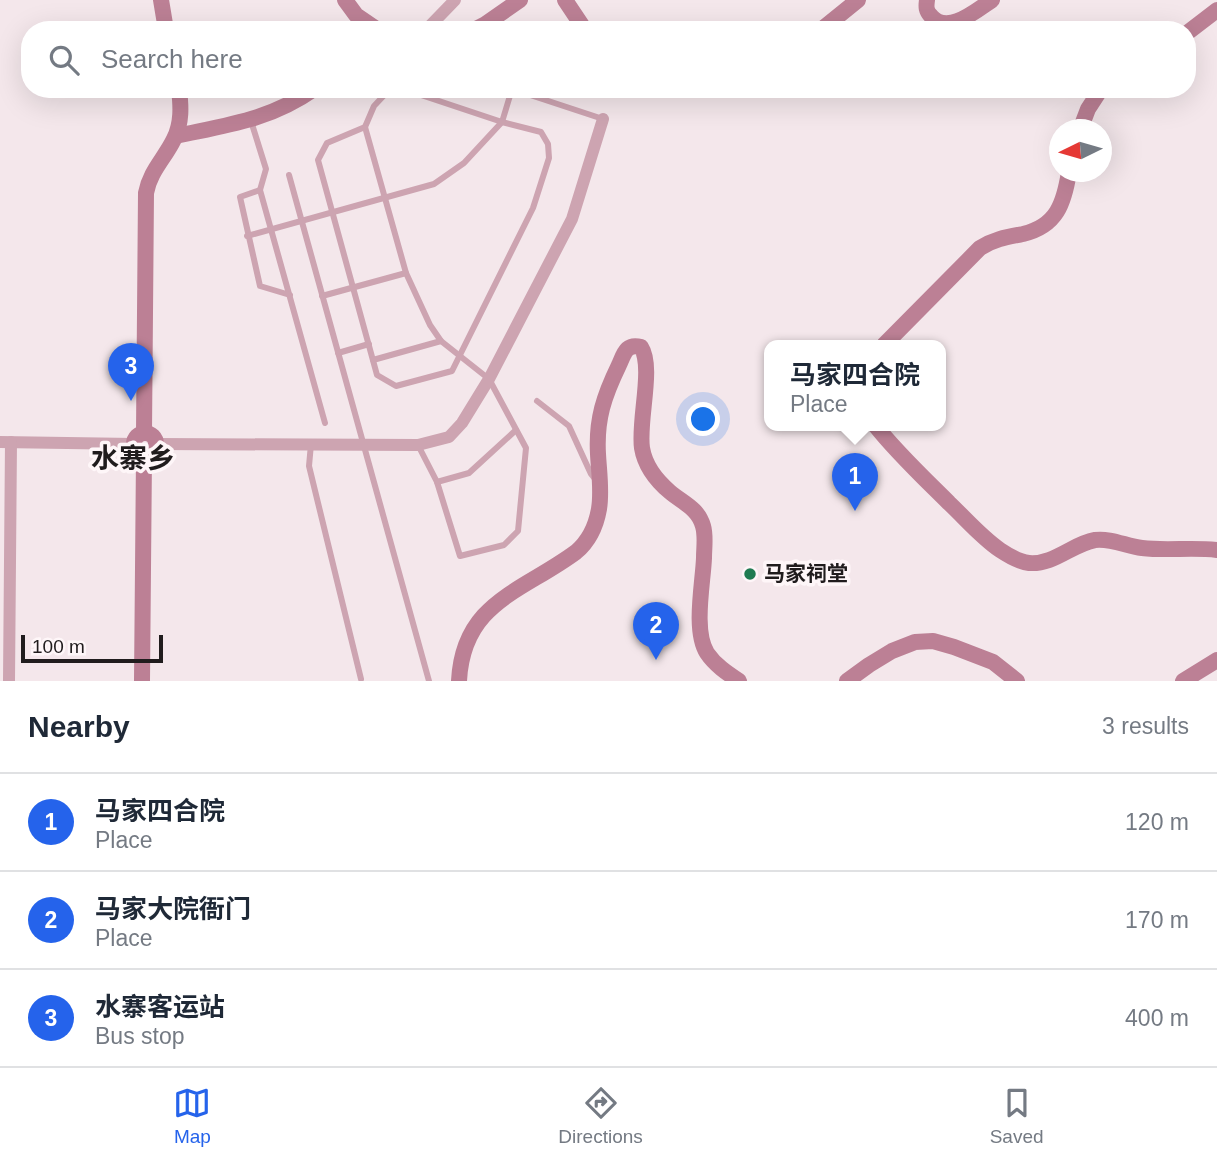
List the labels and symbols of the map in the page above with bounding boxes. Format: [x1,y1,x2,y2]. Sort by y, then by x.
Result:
north arrow [1049,119,1112,182]
pin: 3 [108,343,154,401]
your location [686,402,720,436]
district label: 水寨乡 [91,443,175,474]
pin: 1 [832,453,878,511]
place label: 马家祠堂 [764,562,848,585]
marker: 马家祠堂 [742,566,758,582]
pin: 2 [633,602,679,660]
scale bar [21,632,163,664]

